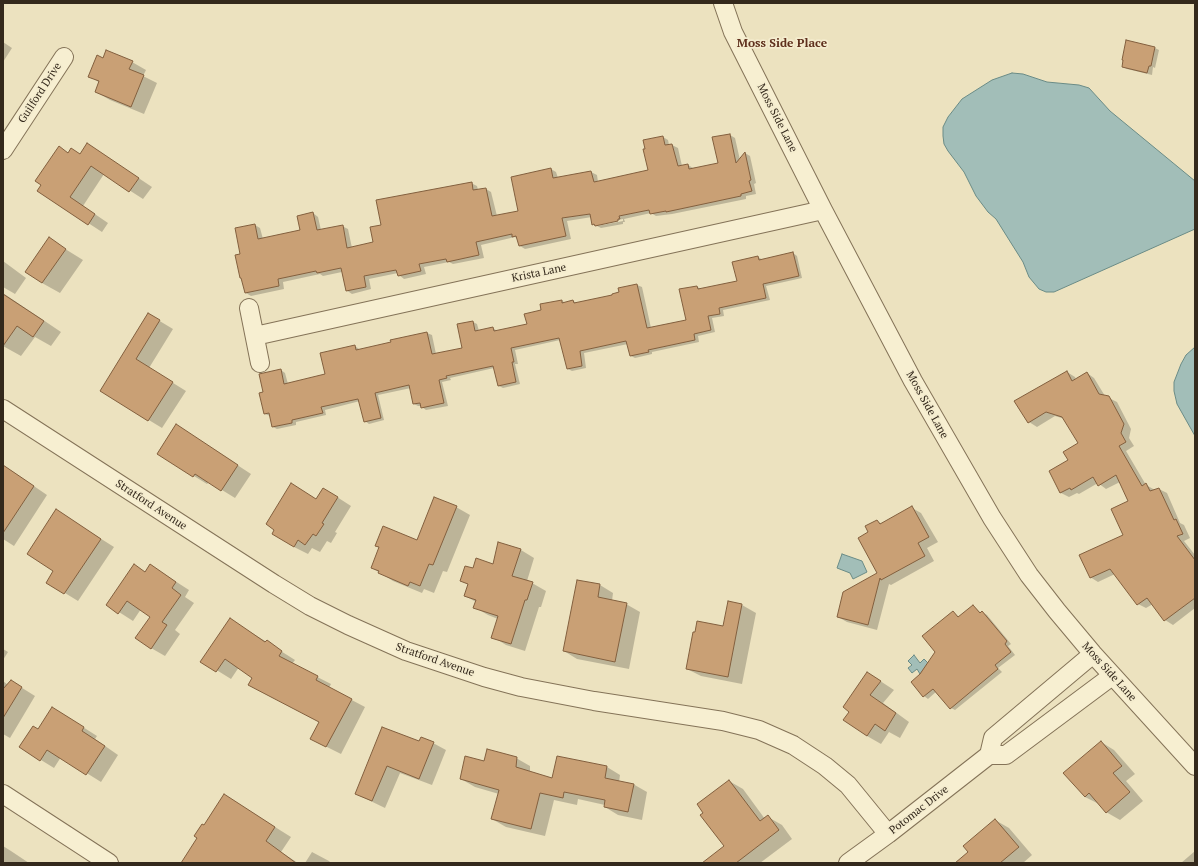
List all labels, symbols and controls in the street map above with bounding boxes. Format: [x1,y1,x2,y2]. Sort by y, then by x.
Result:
district label: Moss Side Place [737,37,827,51]
street label: Guilford Drive [16,60,64,126]
street label: Moss Side Lane [754,82,800,154]
street label: Krista Lane [511,261,567,285]
street label: Moss Side Lane [903,369,951,441]
street label: Stratford Avenue [113,477,189,533]
street label: Stratford Avenue [394,640,476,680]
street label: Moss Side Lane [1079,640,1139,704]
street label: Potomac Drive [887,783,951,837]

